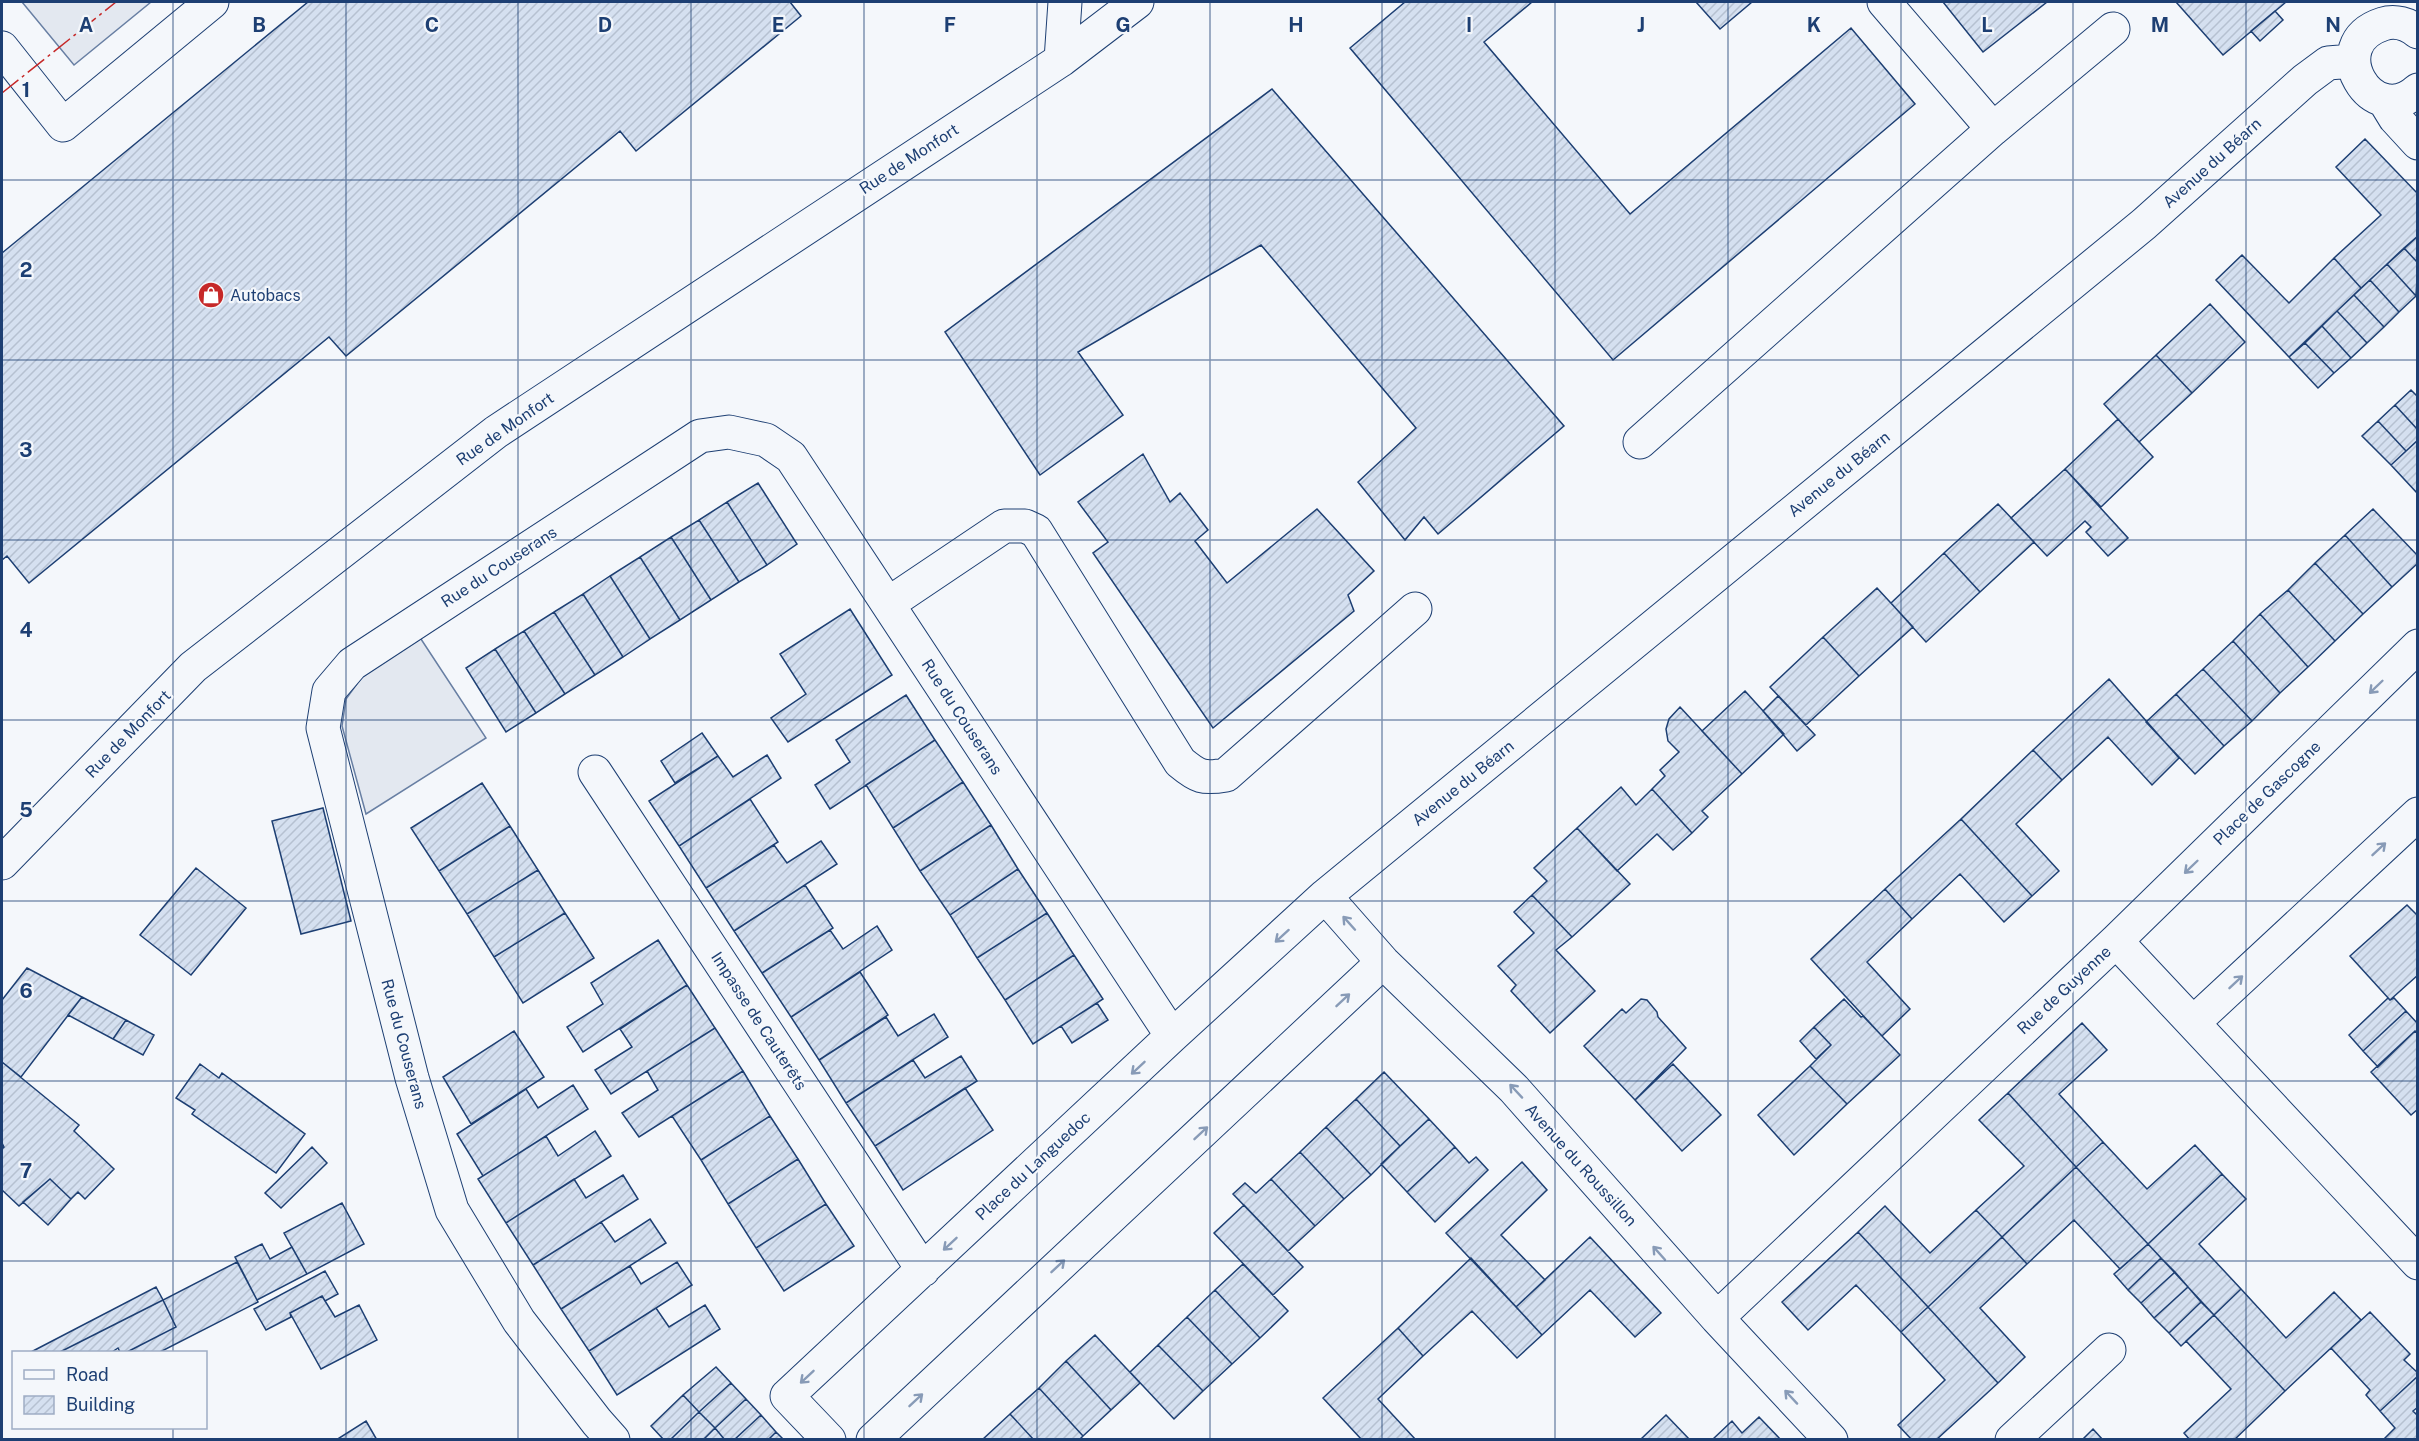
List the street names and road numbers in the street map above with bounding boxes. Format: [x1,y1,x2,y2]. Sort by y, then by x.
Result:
street label: Avenue du Béarn [2159,114,2265,212]
street label: Rue de Monfort [856,120,962,198]
street label: Rue de Monfort [453,388,557,470]
street label: Avenue du Béarn [1784,427,1894,521]
street label: Rue du Couserans [438,523,560,611]
street label: Rue du Couserans [918,656,1006,778]
street label: Rue de Monfort [81,686,175,782]
street label: Avenue du Béarn [1408,736,1518,830]
street label: Place de Gascogne [2209,737,2325,849]
street label: Rue de Guyenne [2013,942,2115,1038]
street label: Impasse de Cauterêts [707,948,811,1094]
street label: Rue du Couserans [378,977,430,1111]
street label: Avenue du Roussillon [1521,1100,1641,1230]
street label: Place du Languedoc [972,1108,1094,1224]

